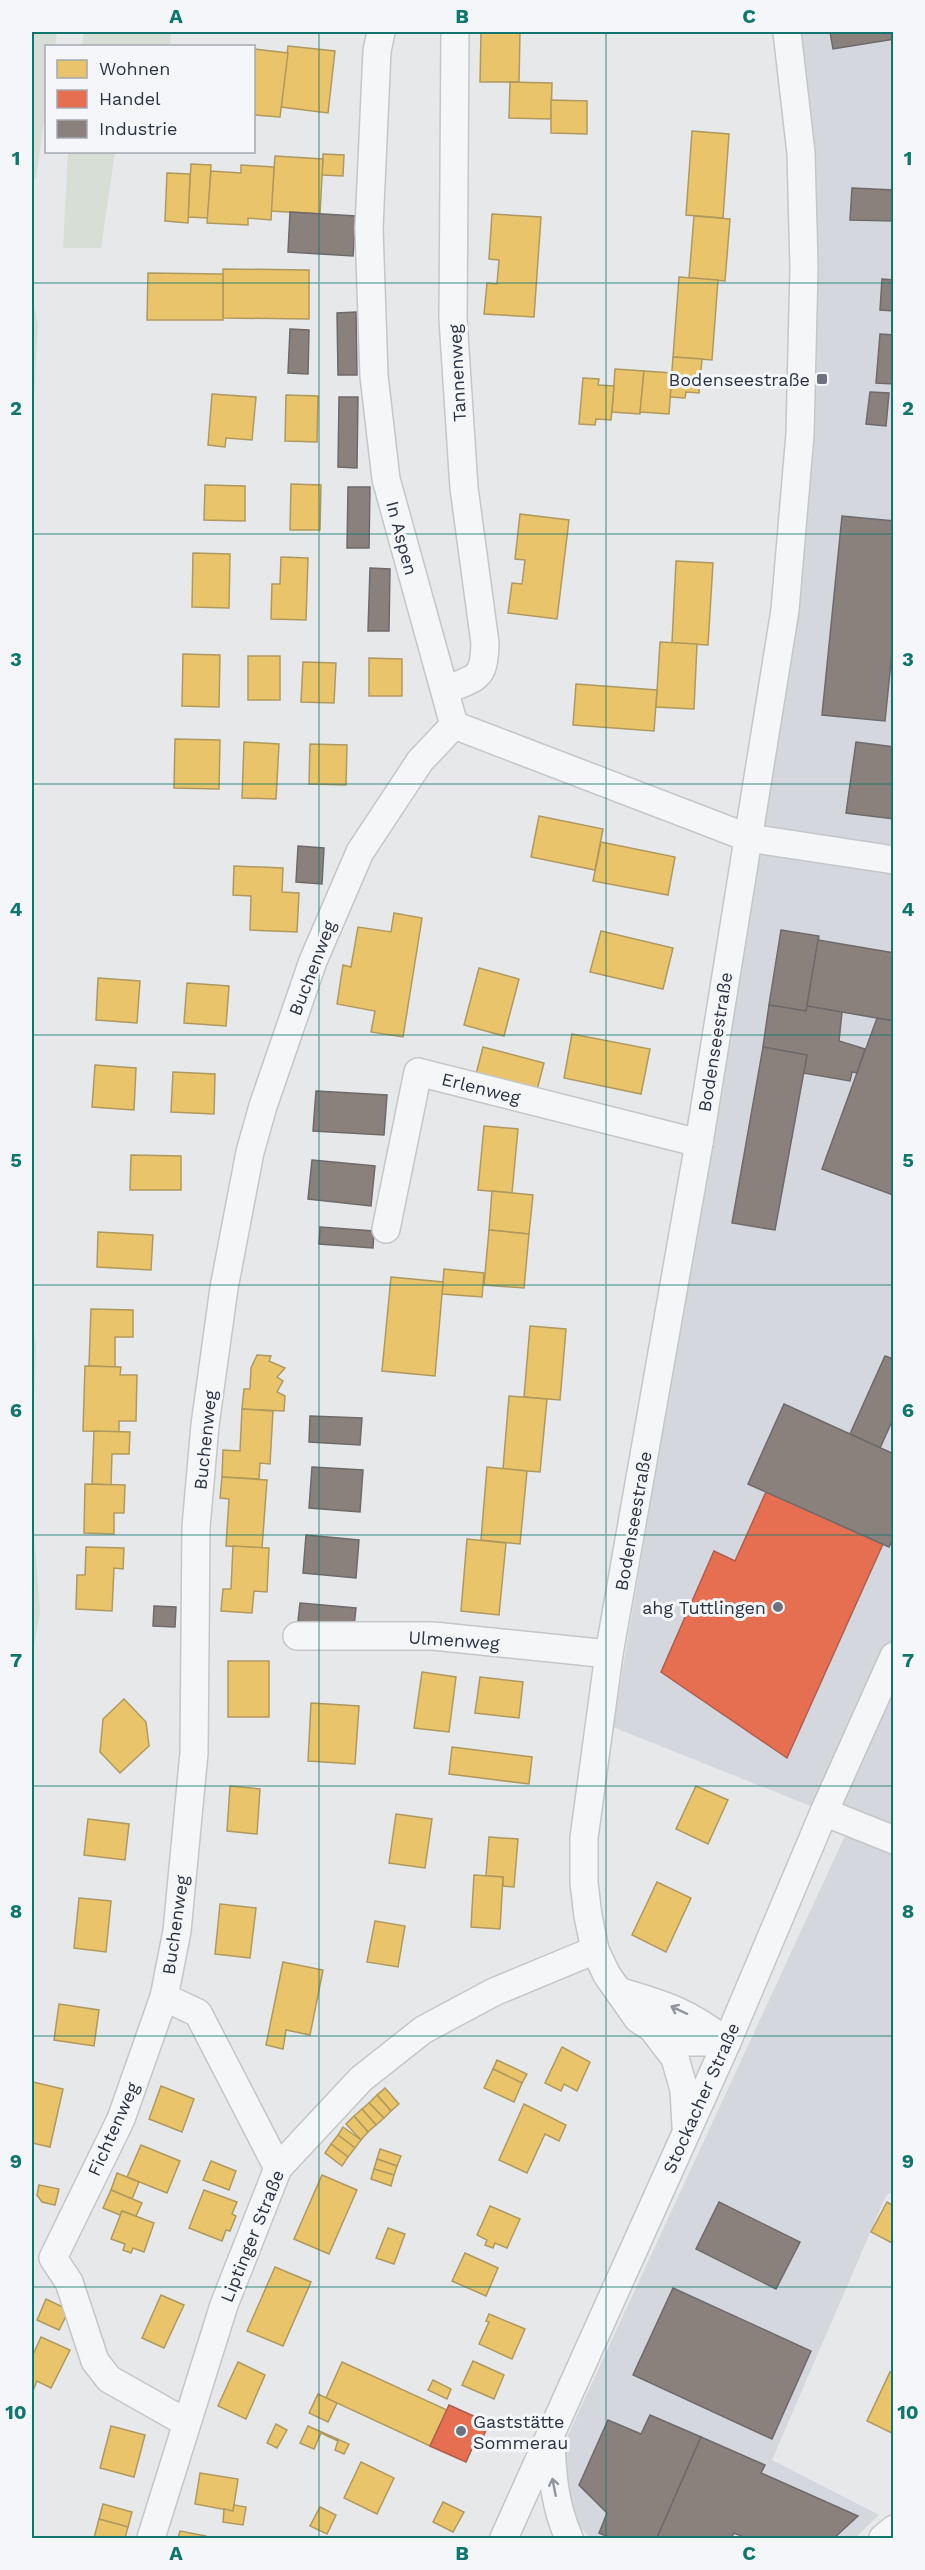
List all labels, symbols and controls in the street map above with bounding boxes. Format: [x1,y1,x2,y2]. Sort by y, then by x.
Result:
text: A [169,4,183,28]
text: B [455,4,469,28]
text: C [742,4,756,28]
legend [45,45,255,153]
text: Wohnen [99,58,170,79]
text: Handel [99,88,161,109]
text: Industrie [99,118,177,139]
text: 1 [12,146,20,170]
text: 1 [904,146,912,170]
street label: Tannenweg [444,323,470,422]
place label: Bodenseestraße [669,369,810,390]
marker: Bodenseestraße [815,372,829,386]
text: 2 [10,396,22,420]
text: 2 [902,396,914,420]
street label: In Aspen [382,499,422,577]
text: 3 [10,647,22,671]
text: 3 [902,647,914,671]
text: 4 [10,897,23,921]
text: 4 [902,897,915,921]
street label: Buchenweg [284,917,340,1019]
street label: Bodenseestraße [694,971,736,1113]
street label: Erlenweg [439,1068,523,1108]
text: 5 [10,1148,22,1172]
text: 5 [902,1148,914,1172]
street label: Buchenweg [189,1389,221,1491]
text: 6 [10,1398,22,1422]
text: 6 [902,1398,914,1422]
street label: Bodenseestraße [610,1450,656,1592]
place label: ahg Tuttlingen [642,1597,766,1618]
marker: ahg Tuttlingen [771,1600,785,1614]
street label: Ulmenweg [408,1626,501,1654]
text: 7 [10,1648,22,1672]
text: 7 [902,1648,914,1672]
street label: Buchenweg [158,1874,192,1976]
text: 8 [10,1899,22,1923]
text: 8 [902,1899,914,1923]
one-way arrow [670,2004,688,2016]
street label: Stockacher Straße [658,2019,744,2177]
street label: Fichtenweg [83,2078,143,2179]
text: 9 [10,2149,22,2173]
text: 9 [902,2149,914,2173]
street label: Liptinger Straße [216,2167,288,2305]
text: 10 [5,2400,27,2424]
text: 10 [897,2400,919,2424]
place label: Gaststätte Sommerau [473,2411,568,2453]
marker: Gaststätte Sommerau [454,2424,468,2438]
one-way arrow [548,2478,559,2497]
text: A [169,2541,183,2565]
text: B [455,2541,469,2565]
text: C [742,2541,756,2565]

